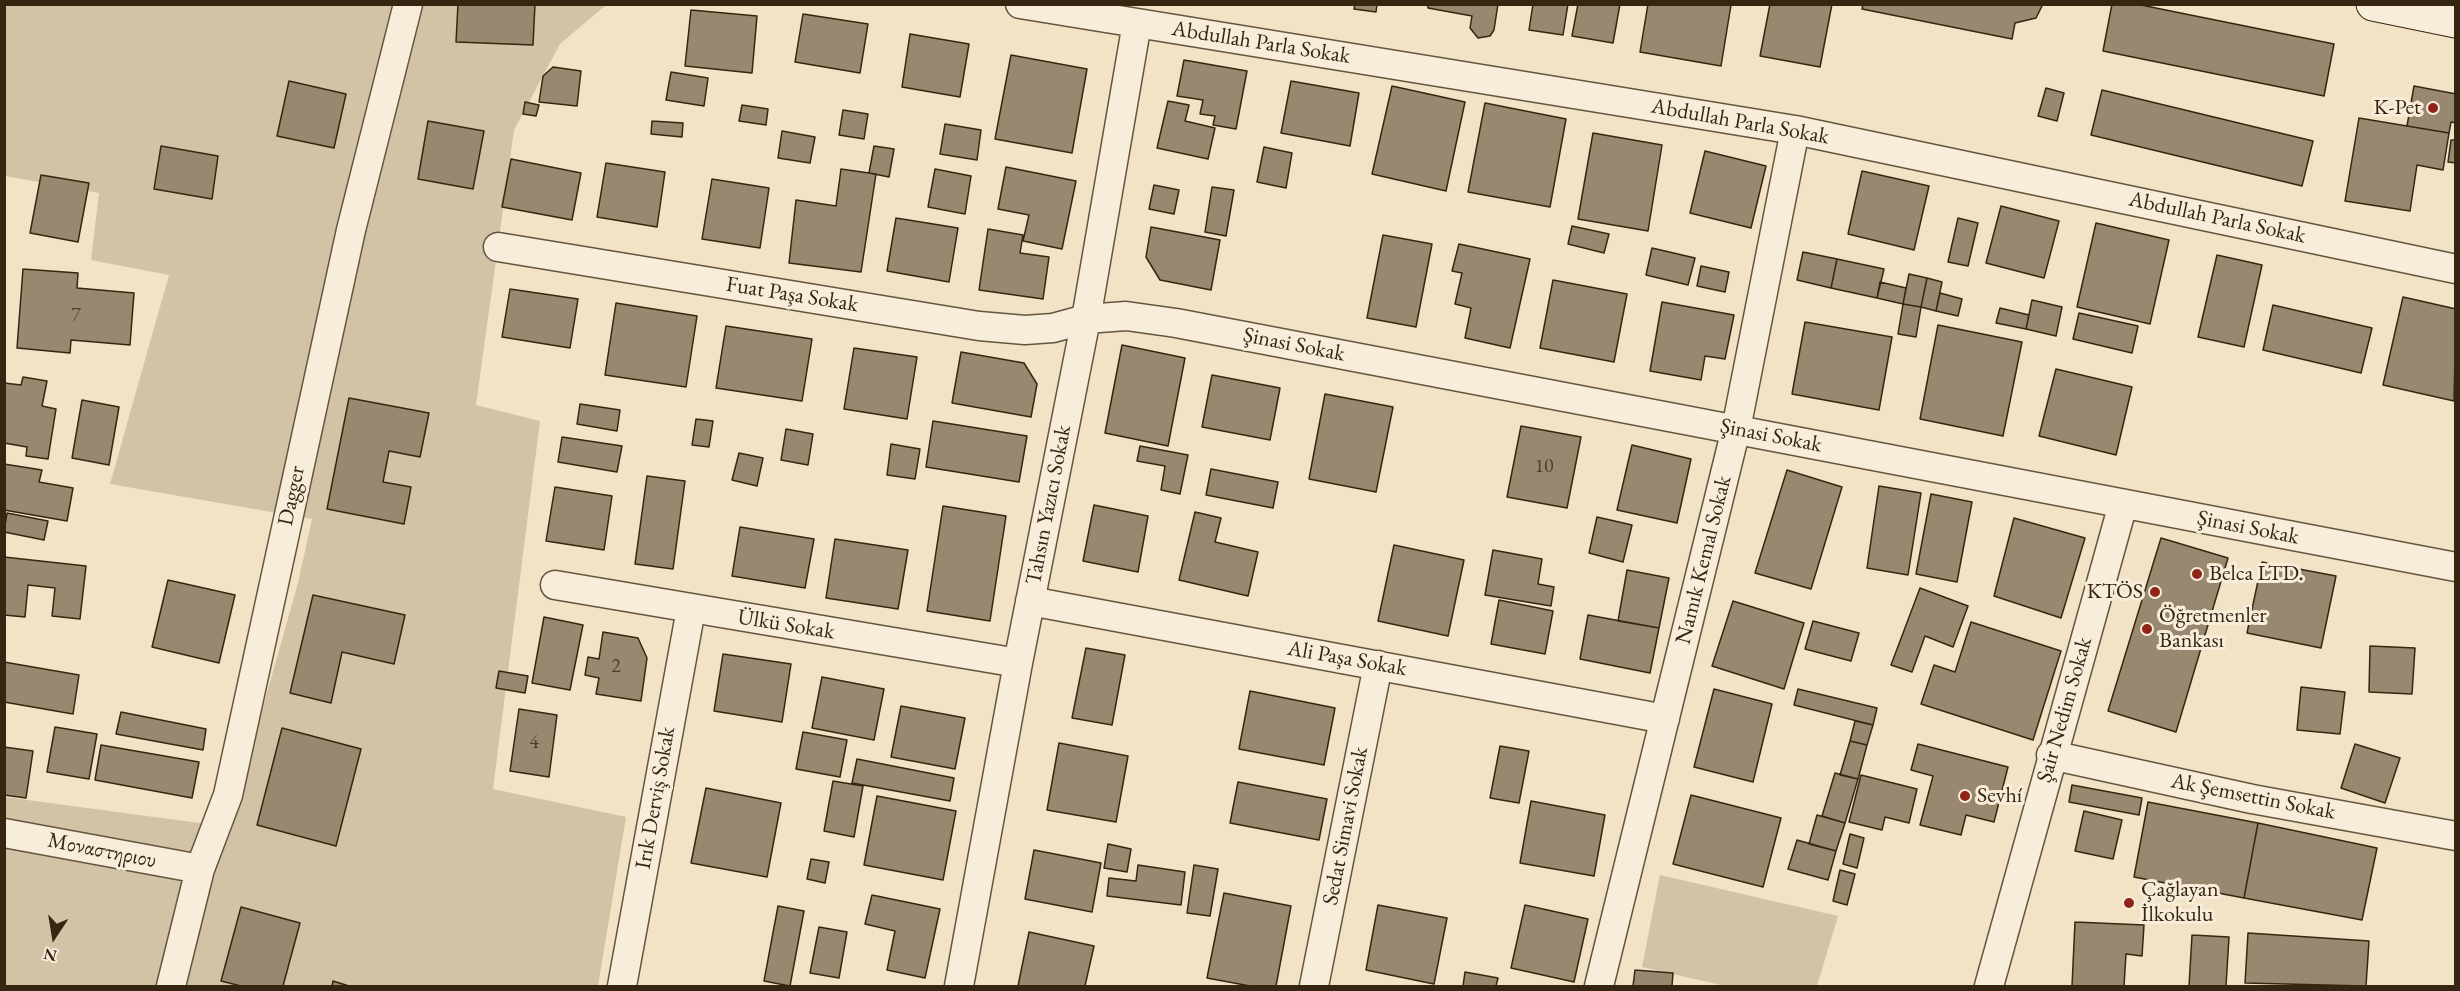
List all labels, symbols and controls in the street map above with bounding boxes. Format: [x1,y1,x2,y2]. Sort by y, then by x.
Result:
street label: Abdullah Parla Sokak [1170,16,1352,70]
street label: Abdullah Parla Sokak [1649,93,1831,151]
place label: K-Pet [2373,95,2421,121]
marker: K-Pet [2426,101,2440,115]
street label: Abdullah Parla Sokak [2126,186,2308,250]
street label: Fuat Paşa Sokak [724,272,860,318]
house number: 7 [71,304,81,328]
street label: Şinasi Sokak [1241,322,1347,368]
street label: Şinasi Sokak [1718,413,1824,459]
street label: Tahsın Yazıcı Sokak [1021,423,1077,587]
house number: 10 [1534,455,1554,479]
street label: Dagger [273,464,311,528]
street label: Namık Kemal Sokak [1670,473,1738,647]
street label: Şinasi Sokak [2195,505,2301,551]
place label: Belca LTD. [2209,561,2304,587]
marker: Belca LTD. [2190,567,2204,581]
place label: KTÖS [2087,579,2143,605]
marker: KTÖS [2148,585,2162,599]
place label: Öğretmenler Bankası [2159,603,2267,654]
street label: Ülkü Sokak [736,604,836,646]
marker: Öğretmenler Bankası [2140,622,2154,636]
street label: Şair Nedim Sokak [2032,634,2098,786]
street label: Ali Paşa Sokak [1285,636,1409,682]
house number: 2 [611,655,621,679]
street label: Irık Derviş Sokak [630,725,682,871]
house number: 4 [529,731,539,755]
street label: Sedat Simavi Sokak [1318,745,1374,907]
street label: Ak Şemsettin Sokak [2169,768,2337,826]
place label: Sevhí [1977,783,2022,809]
marker: Sevhí [1958,789,1972,803]
street label: Μοναστηριου [45,828,159,874]
place label: Çağlayan İlkokulu [2141,877,2219,928]
marker: Çağlayan İlkokulu [2122,896,2136,910]
north arrow [24,907,84,967]
text: N [42,943,59,967]

